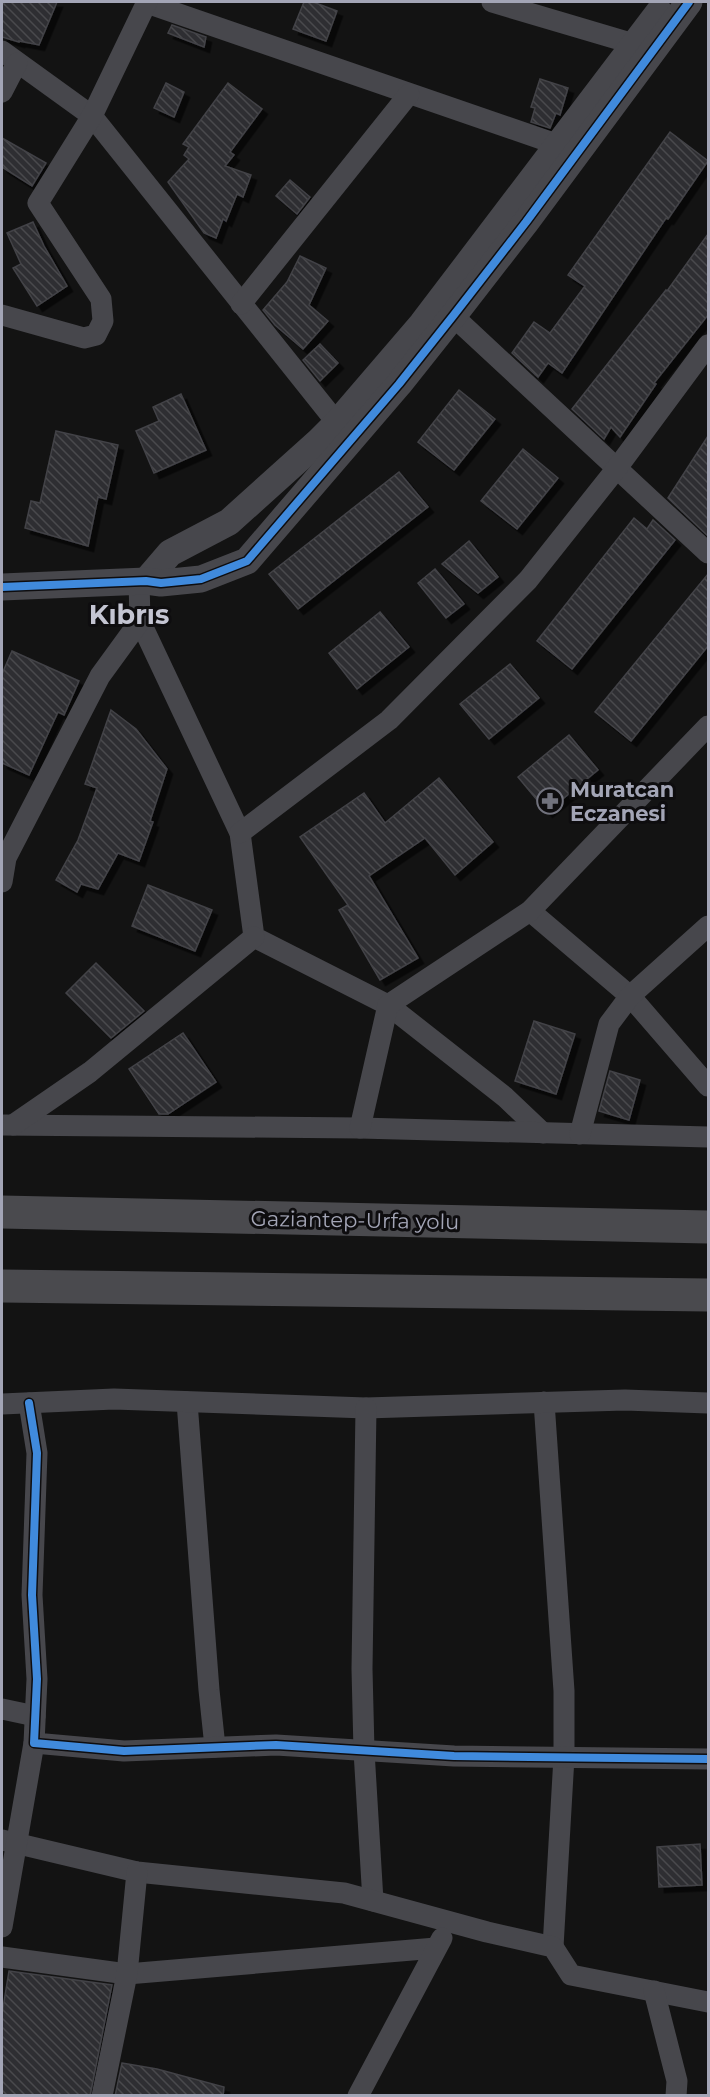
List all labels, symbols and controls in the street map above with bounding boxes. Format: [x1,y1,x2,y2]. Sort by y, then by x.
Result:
district label: Kıbrıs [89,598,169,631]
place label: Muratcan Eczanesi [570,777,674,826]
pharmacy icon: Muratcan Eczanesi [535,786,565,816]
street label: Gaziantep-Urfa yolu [250,1206,460,1234]

